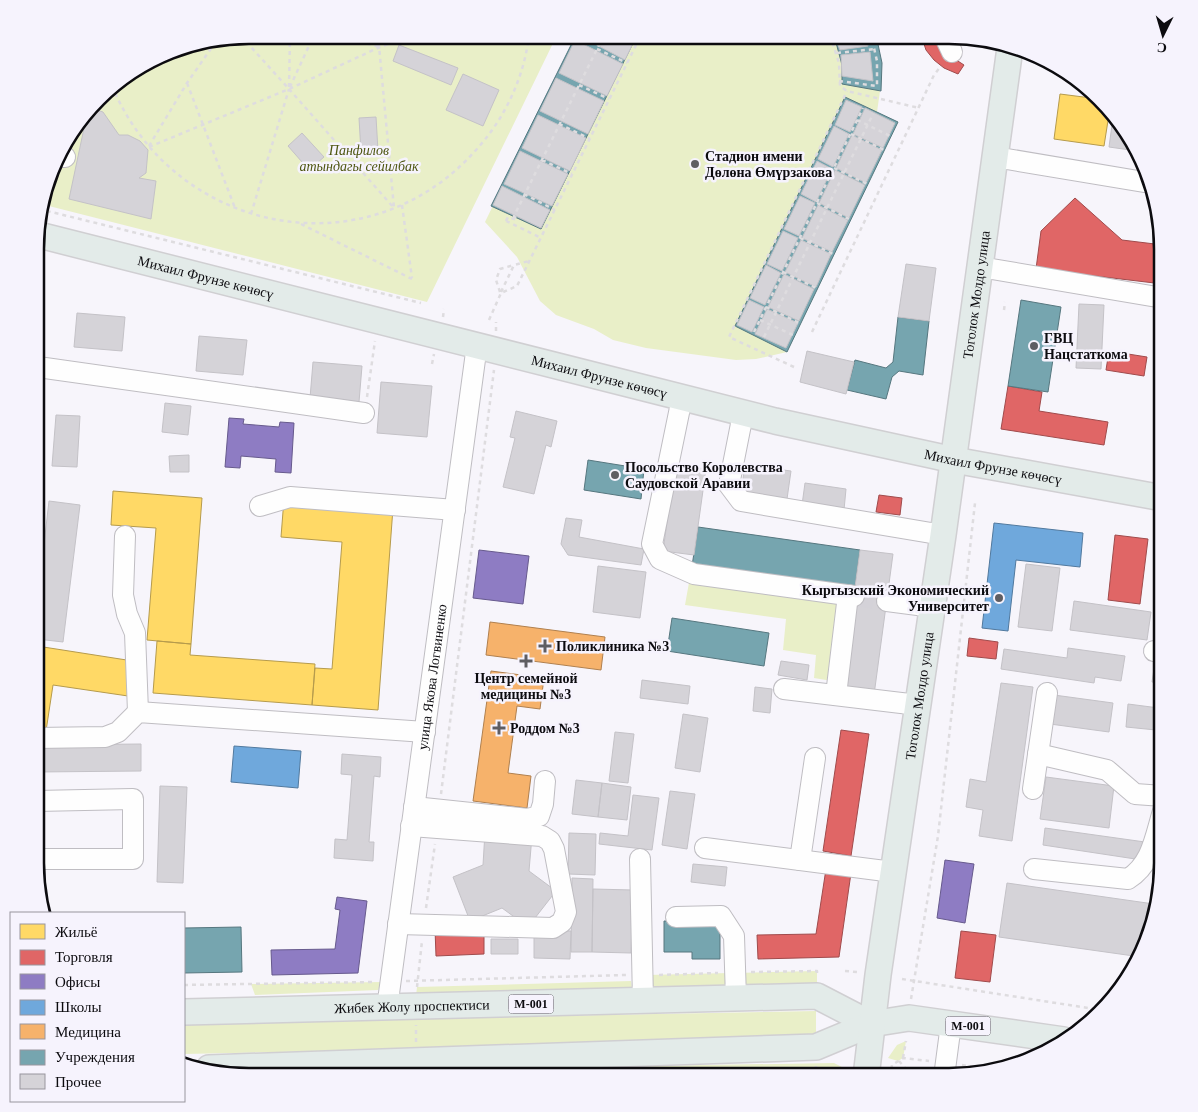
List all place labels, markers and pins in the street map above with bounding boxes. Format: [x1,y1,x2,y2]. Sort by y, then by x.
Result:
place label: Стадион имени Дөлөна Өмүрзакова [705,149,832,180]
marker: Стадион имени Дөлөна Өмүрзакова [689,158,701,170]
place label: ГВЦ Нацстаткома [1044,331,1128,362]
marker: ГВЦ Нацстаткома [1028,340,1040,352]
place label: Посольство Королевства Саудовской Аравии [625,460,783,491]
marker: Посольство Королевства Саудовской Аравии [609,469,621,481]
place label: Кыргызский Экономический Университет [802,583,989,614]
marker: Кыргызский Экономический Университет [993,592,1005,604]
marker: Поликлиника №3 [538,639,552,653]
place label: Поликлиника №3 [556,639,669,654]
marker: Центр семейной медицины №3 [519,654,533,668]
place label: Центр семейной медицины №3 [474,671,578,702]
marker: Роддом №3 [492,721,506,735]
place label: Роддом №3 [510,721,580,736]

